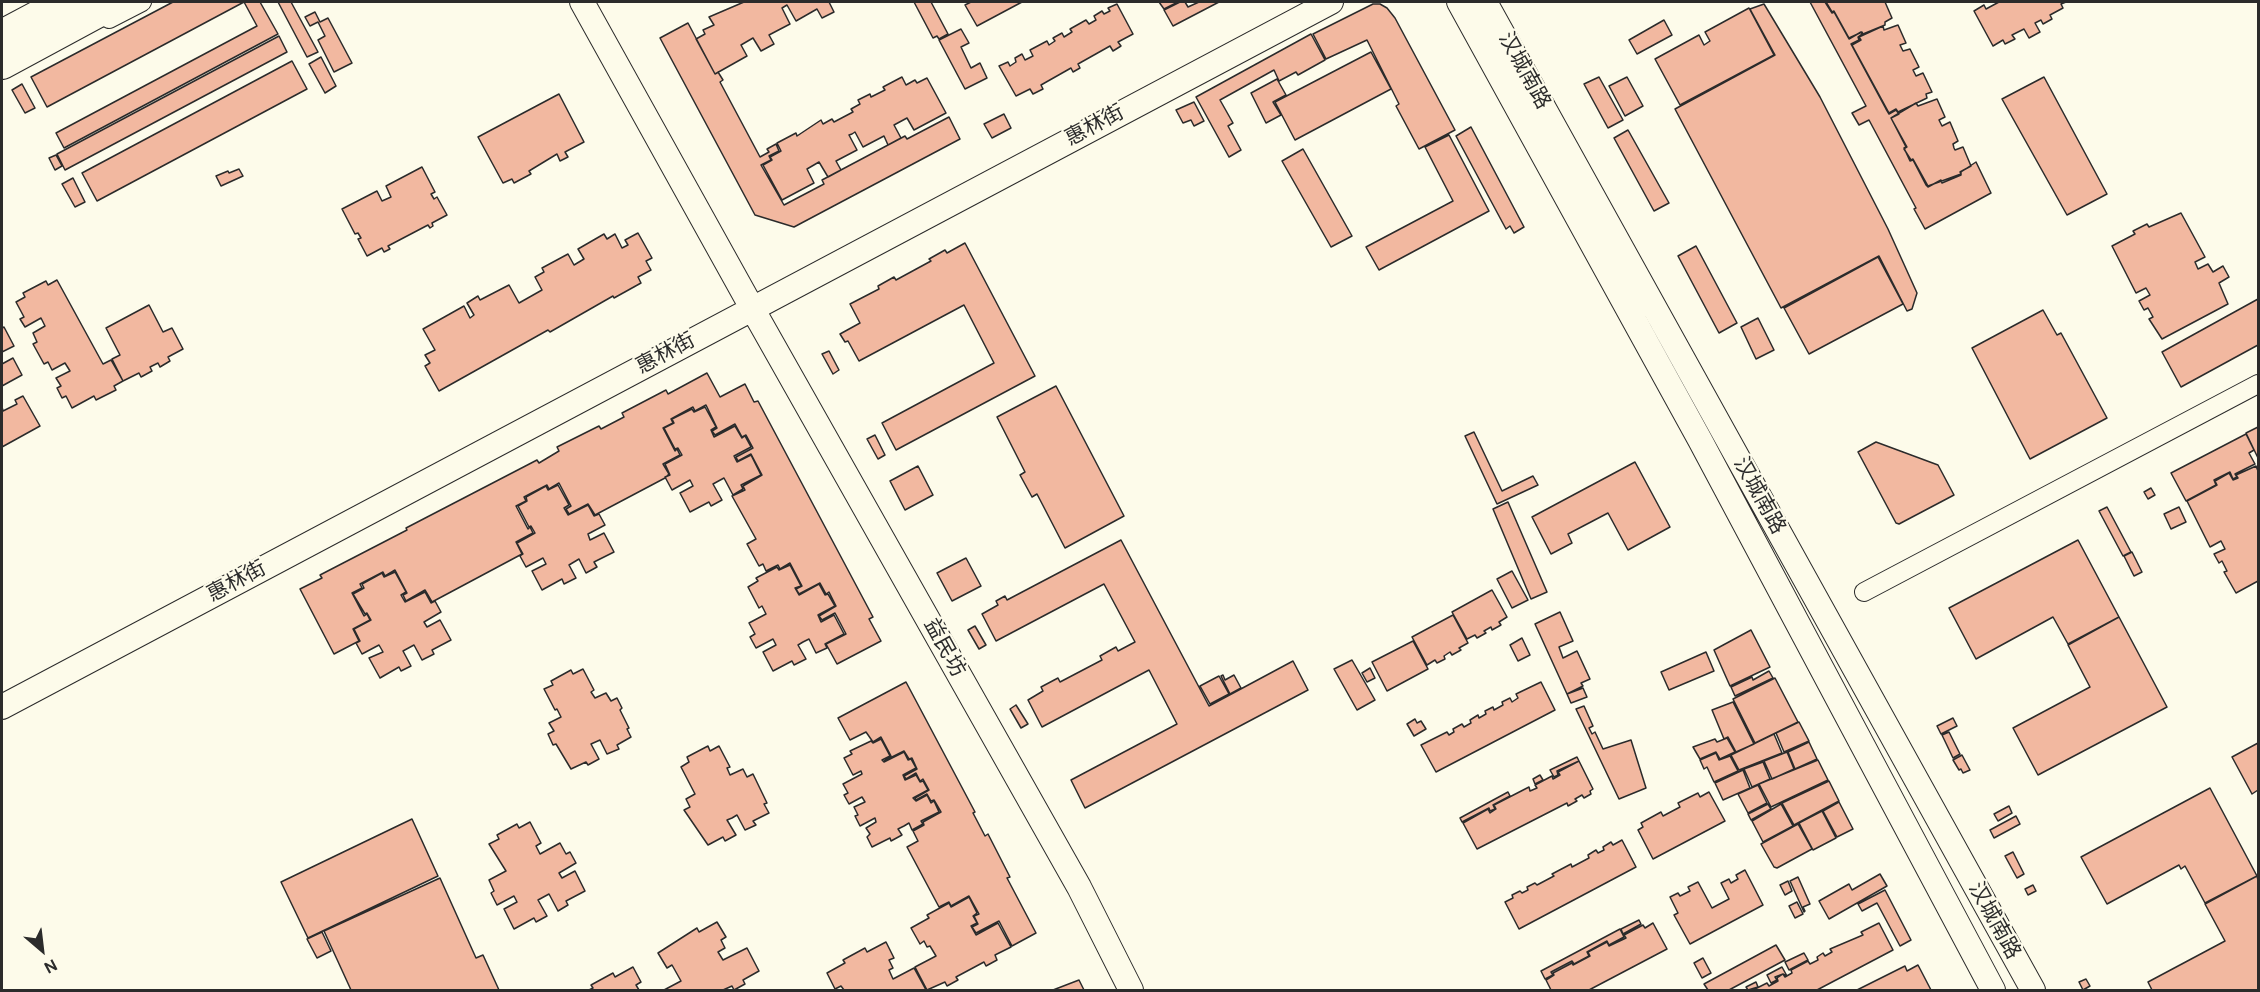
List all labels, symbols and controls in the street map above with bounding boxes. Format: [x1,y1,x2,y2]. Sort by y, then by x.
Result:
street label: 汉城南路 [1493,28,1555,114]
street label: 惠林街 [1061,100,1129,152]
street label: 惠林街 [632,328,700,380]
street label: 汉城南路 [1728,453,1790,539]
street label: 惠林街 [203,556,271,608]
street label: 益民坊 [918,614,970,682]
street label: 汉城南路 [1963,878,2025,964]
north arrow [12,920,72,980]
text: N [41,954,61,978]

